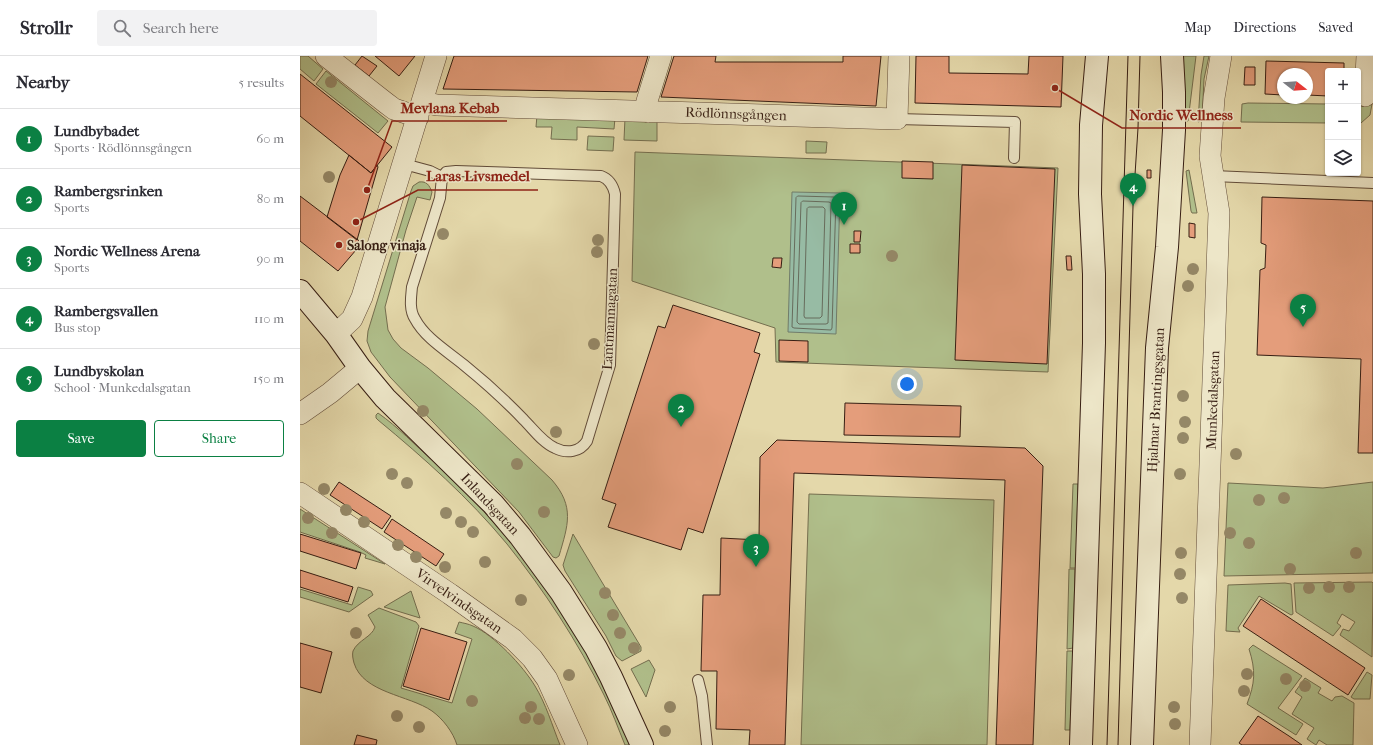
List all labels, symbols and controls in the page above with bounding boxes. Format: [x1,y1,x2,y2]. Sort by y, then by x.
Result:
search box [97,10,377,46]
text: Strollr [20,17,73,39]
icon: search [111,17,133,39]
text: Search here [143,19,219,37]
text: Map [1184,19,1211,36]
text: Directions [1233,19,1296,36]
text: Saved [1318,19,1353,36]
north arrow [1277,68,1313,104]
map controls [1325,68,1361,176]
button: + [1325,68,1361,104]
text: Nearby [16,72,70,92]
text: 5 results [239,75,284,90]
callout: Mevlana Kebab [392,94,507,121]
text: Mevlana Kebab [400,99,500,117]
callout: Nordic Wellness [1122,101,1241,128]
street label: Rödlönnsgången [685,104,787,124]
button: − [1325,104,1361,140]
text: Nordic Wellness [1129,106,1233,124]
text: Lundbybadet [54,122,139,140]
text: 1 [27,131,31,146]
text: 60 m [256,131,284,146]
text: Sports · Rödlönnsgången [54,140,192,155]
button: layers [1325,140,1361,176]
callout: Laras Livsmedel [418,163,538,190]
text: Laras Livsmedel [426,167,531,185]
pin: 4 [1120,173,1146,206]
text: Rambergsrinken [54,182,163,200]
text: 2 [26,191,32,206]
text: 80 m [257,191,284,206]
pin: 1 [831,192,857,225]
text: Sports [54,200,89,215]
place label: Salong vinaja [347,237,426,254]
marker: Salong vinaja [334,240,344,250]
text: Nordic Wellness Arena [54,242,200,260]
text: 3 [26,251,32,266]
text: 90 m [256,251,284,266]
text: Sports [54,260,89,275]
street label: Lantmannagatan [599,267,621,371]
pin: 5 [1290,294,1316,327]
text: Rambergsvallen [54,302,158,320]
text: 4 [25,311,33,326]
text: 110 m [254,311,284,326]
text: Bus stop [54,320,100,335]
street label: Hjalmar Brantingsgatan [1144,327,1168,473]
street label: Munkedalsgatan [1203,350,1223,450]
text: Lundbyskolan [54,362,144,380]
text: 5 [26,371,32,386]
text: 150 m [253,371,284,386]
your location [897,374,917,394]
text: School · Munkedalsgatan [54,380,191,395]
pin: 2 [668,394,694,427]
button: Save [16,420,146,457]
button: Share [154,420,284,457]
street label: Inlandsgatan [457,470,523,538]
pin: 3 [743,534,769,567]
street label: Virvelvindsgatan [412,564,506,637]

